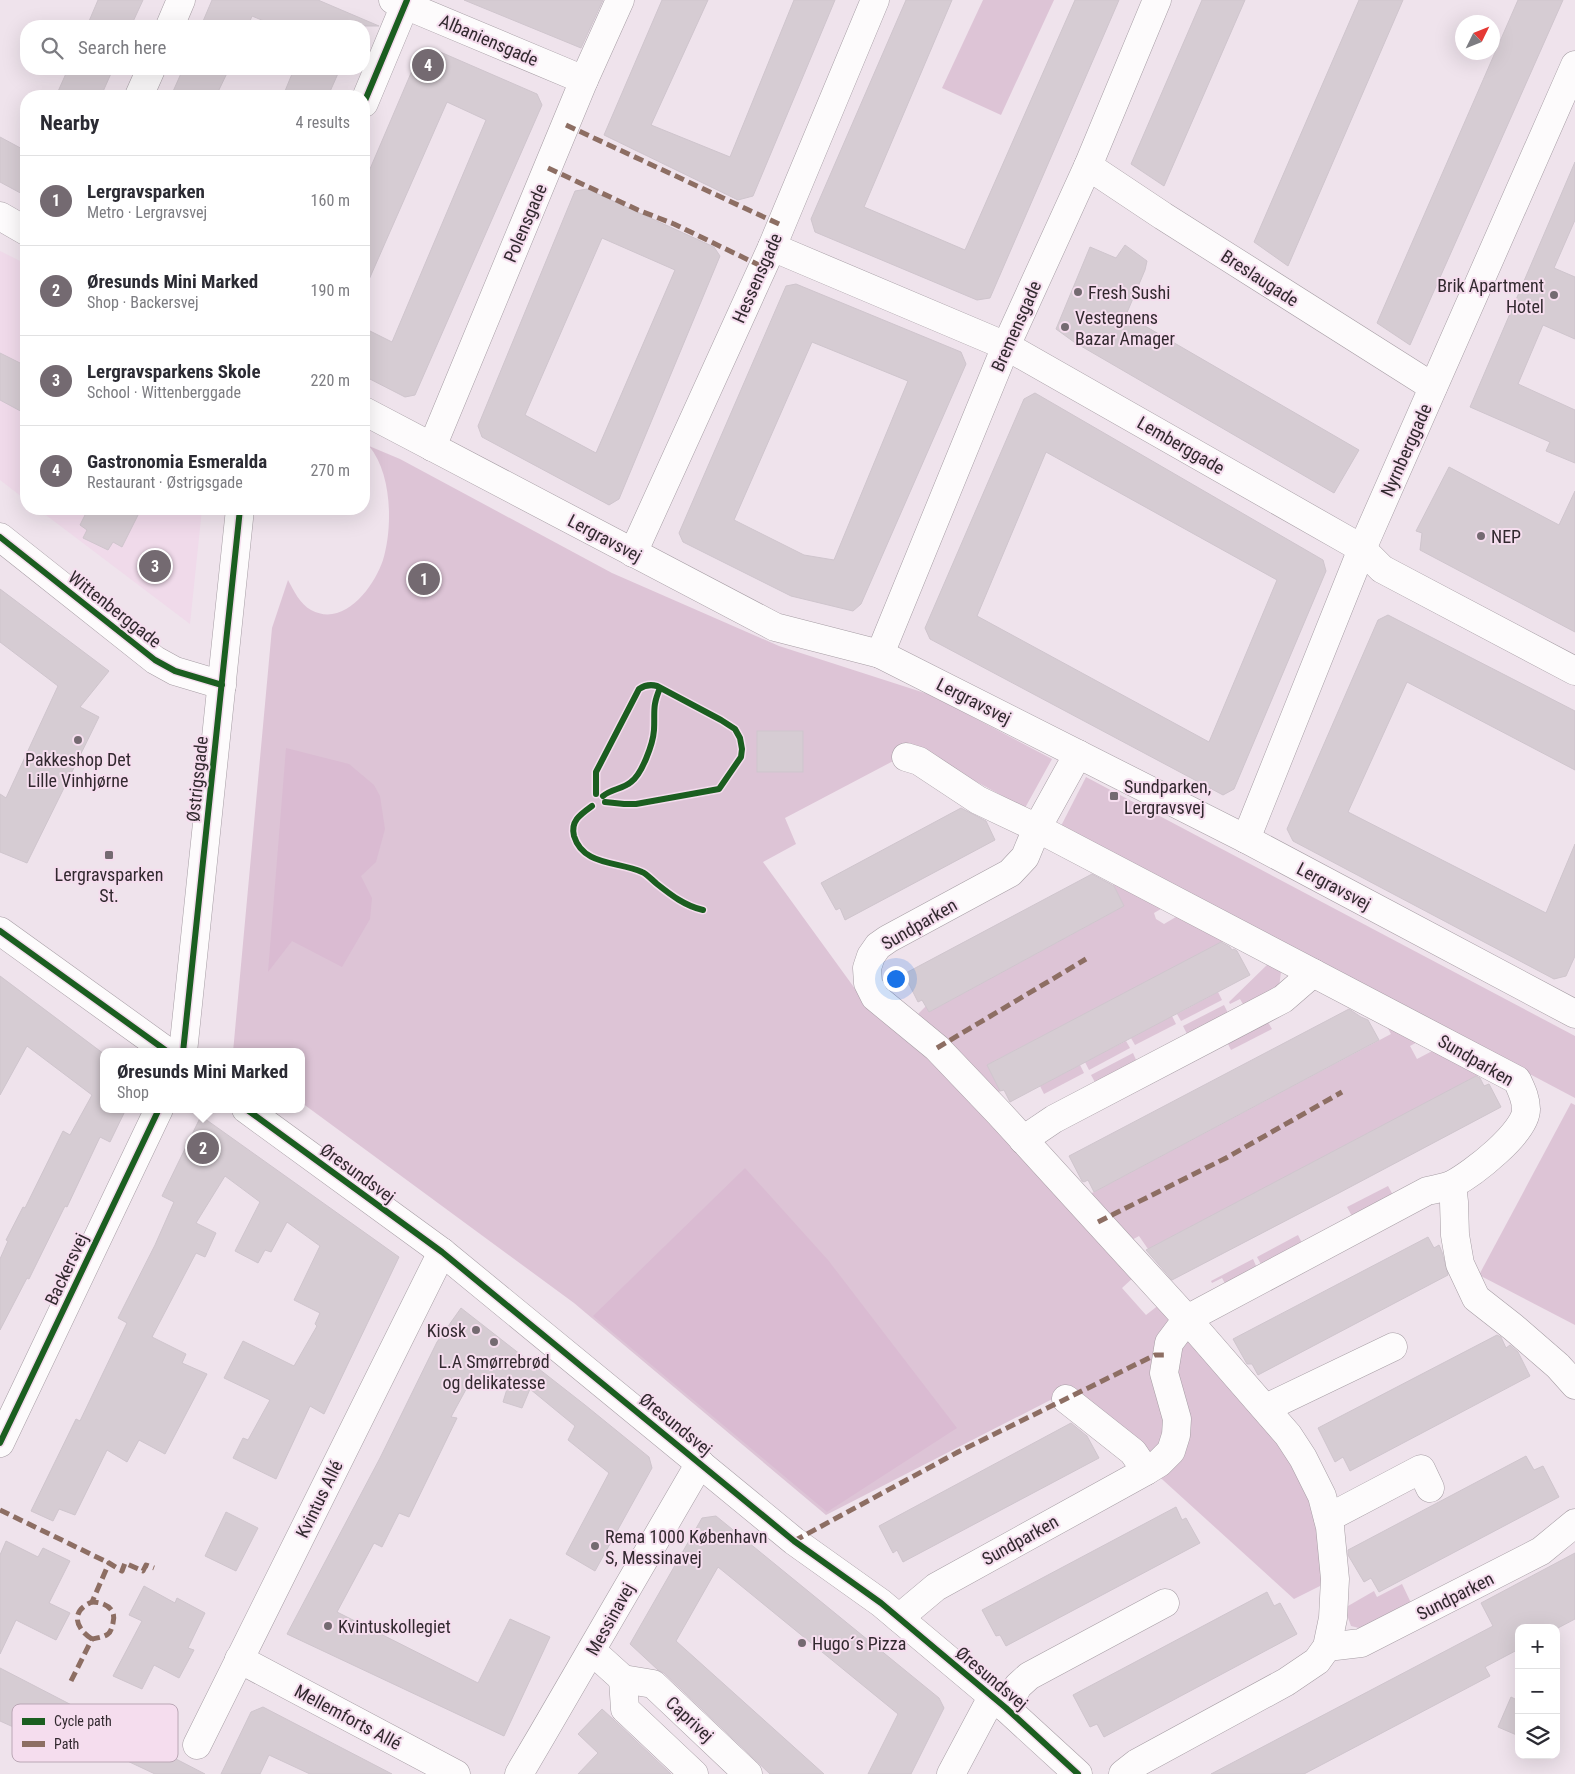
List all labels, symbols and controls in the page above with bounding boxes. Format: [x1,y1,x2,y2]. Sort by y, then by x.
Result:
street label: Albaniensgade [437,10,541,70]
north arrow [1455,15,1500,60]
search box [20,20,370,75]
icon: search [38,34,66,62]
text: Search here [78,36,166,59]
pin: 4 [412,46,444,84]
text: Nearby [40,111,99,135]
text: 4 results [295,113,350,132]
text: Lergravsparken [87,180,205,203]
street label: Polensgade [499,181,551,265]
text: 1 [52,191,60,210]
text: 160 m [311,191,350,210]
text: Metro · Lergravsvej [87,203,207,222]
street label: Hessensgade [728,230,786,326]
street label: Breslaugade [1217,245,1303,311]
text: Øresunds Mini Marked [87,270,258,293]
place label: Brik Apartment Hotel [1437,275,1544,317]
street label: Bremensgade [987,277,1045,375]
text: 2 [52,281,60,300]
text: 190 m [311,281,350,300]
place label: Fresh Sushi [1088,282,1170,303]
marker: Fresh Sushi [1072,286,1084,298]
marker: Brik Apartment Hotel [1548,289,1560,301]
text: Shop · Backersvej [87,293,199,312]
place label: Vestegnens Bazar Amager [1075,307,1175,349]
marker: Vestegnens Bazar Amager [1059,321,1071,333]
text: Lergravsparkens Skole [87,360,261,383]
text: 3 [52,371,60,390]
text: 220 m [311,371,350,390]
text: School · Wittenberggade [87,383,241,402]
street label: Nyrnberggade [1376,400,1436,500]
street label: Lemberggade [1134,412,1228,478]
text: Gastronomia Esmeralda [87,450,267,473]
text: 4 [52,461,60,480]
text: 270 m [311,461,350,480]
text: Restaurant · Østrigsgade [87,473,243,492]
street label: Lergravsvej [564,510,646,566]
place label: NEP [1491,526,1521,547]
marker: NEP [1475,530,1487,542]
pin: 3 [139,547,171,585]
pin: 1 [408,560,440,598]
street label: Wittenberggade [64,566,166,652]
street label: Lergravsvej [933,673,1015,729]
marker: Pakkeshop Det Lille Vinhjørne [72,734,84,746]
street label: Østrigsgade [182,735,212,823]
place label: Pakkeshop Det Lille Vinhjørne [25,749,131,791]
place label: Sundparken, Lergravsvej [1124,776,1211,818]
marker: Sundparken, Lergravsvej [1108,790,1120,802]
marker: Lergravsparken St. [103,849,115,861]
street label: Lergravsvej [1293,858,1375,914]
place label: Lergravsparken St. [55,864,163,906]
street label: Sundparken [877,894,961,954]
your location [883,966,909,992]
street label: Sundparken [1434,1030,1518,1090]
popup [100,1048,305,1113]
text: Øresunds Mini Marked [117,1060,288,1083]
text: Shop [117,1083,149,1102]
pin: 2 [187,1129,219,1167]
street label: Øresundsvej [316,1139,400,1207]
street label: Backersvej [40,1230,92,1308]
place label: Kiosk [427,1320,466,1341]
marker: Kiosk [470,1324,482,1336]
marker: L.A Smørrebrød og delikatesse [488,1336,500,1348]
place label: L.A Smørrebrød og delikatesse [438,1351,550,1393]
street label: Øresundsvej [635,1388,717,1460]
street label: Kvintus Allé [291,1457,347,1541]
street label: Sundparken [978,1511,1062,1569]
place label: Rema 1000 København S, Messinavej [605,1526,767,1568]
marker: Rema 1000 København S, Messinavej [589,1540,601,1552]
street label: Sundparken [1413,1568,1497,1624]
street label: Messinavej [581,1579,639,1659]
place label: Kvintuskollegiet [338,1616,451,1637]
marker: Kvintuskollegiet [322,1620,334,1632]
map controls [1515,1624,1560,1759]
button: + [1515,1624,1560,1669]
place label: Hugo´s Pizza [812,1633,906,1654]
marker: Hugo´s Pizza [796,1637,808,1649]
street label: Øresundsvej [952,1642,1032,1714]
button: − [1515,1669,1560,1714]
street label: Mellemforts Allé [291,1680,405,1754]
street label: Caprivej [662,1692,718,1746]
legend [12,1704,178,1762]
text: Cycle path [54,1713,112,1729]
button: layers [1515,1714,1560,1759]
text: Path [54,1736,79,1752]

